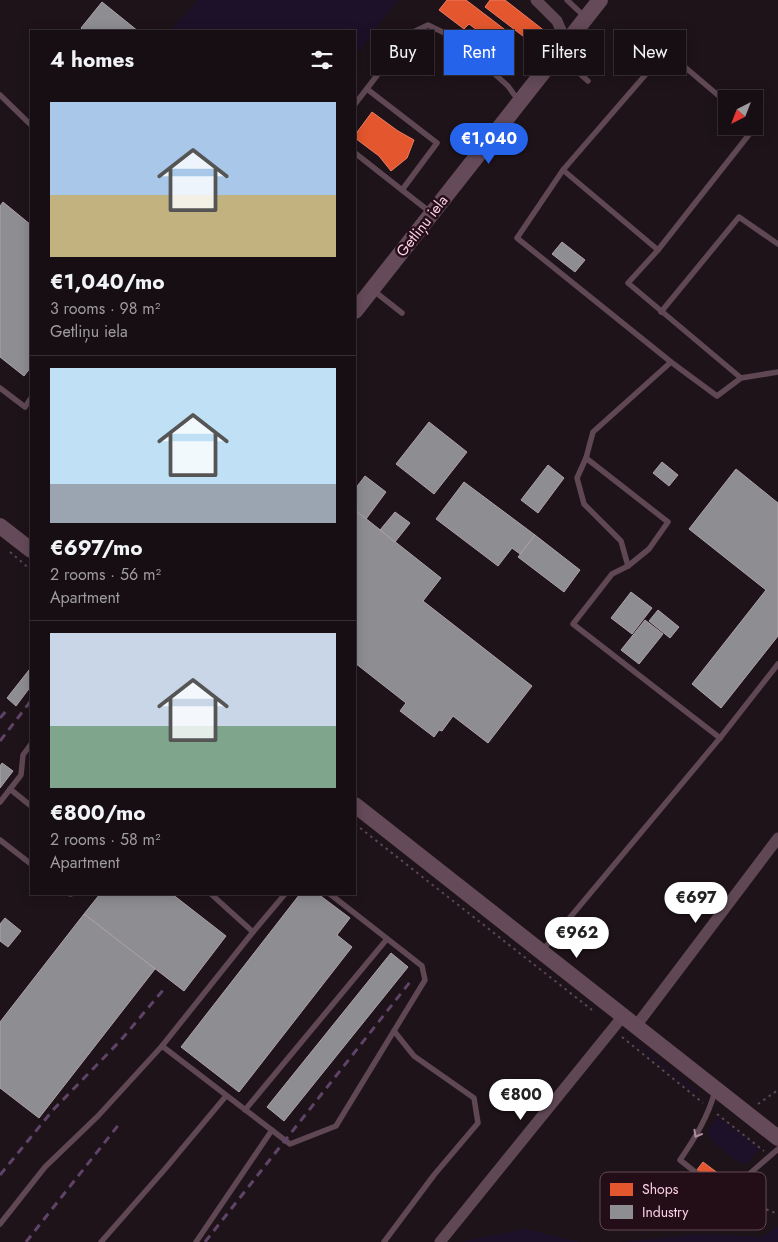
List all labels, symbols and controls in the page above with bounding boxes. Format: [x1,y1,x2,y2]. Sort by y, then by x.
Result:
chip: Buy [371,30,434,75]
chip: Rent [444,30,514,75]
chip: Filters [524,30,604,75]
chip: New [614,30,686,75]
text: 4 homes [50,45,134,75]
icon: filters [308,46,336,74]
north arrow [718,90,762,135]
map controls [718,90,763,135]
pin: €1,040 [448,122,530,165]
text: €1,040 [461,127,517,150]
icon: home [148,135,238,225]
street label: Getliņu iela [391,191,453,261]
text: €1,040/mo [50,267,165,297]
text: 3 rooms · 98 m² [50,297,160,320]
text: Getliņu iela [50,320,128,343]
icon: home [148,400,238,490]
text: €697/mo [50,533,143,563]
text: 2 rooms · 56 m² [50,563,161,586]
text: Apartment [50,586,120,609]
icon: home [148,665,238,755]
text: €800/mo [50,798,146,828]
text: 2 rooms · 58 m² [50,828,161,851]
text: Apartment [50,851,120,874]
pin: €697 [666,882,726,924]
text: €697 [675,886,717,909]
pin: €962 [547,916,607,959]
text: €962 [556,921,598,944]
pin: €800 [491,1078,551,1121]
text: €800 [500,1083,542,1106]
one-way arrow [693,1128,703,1137]
legend [600,1172,766,1230]
text: Shops [642,1179,679,1199]
text: Industry [642,1202,689,1222]

